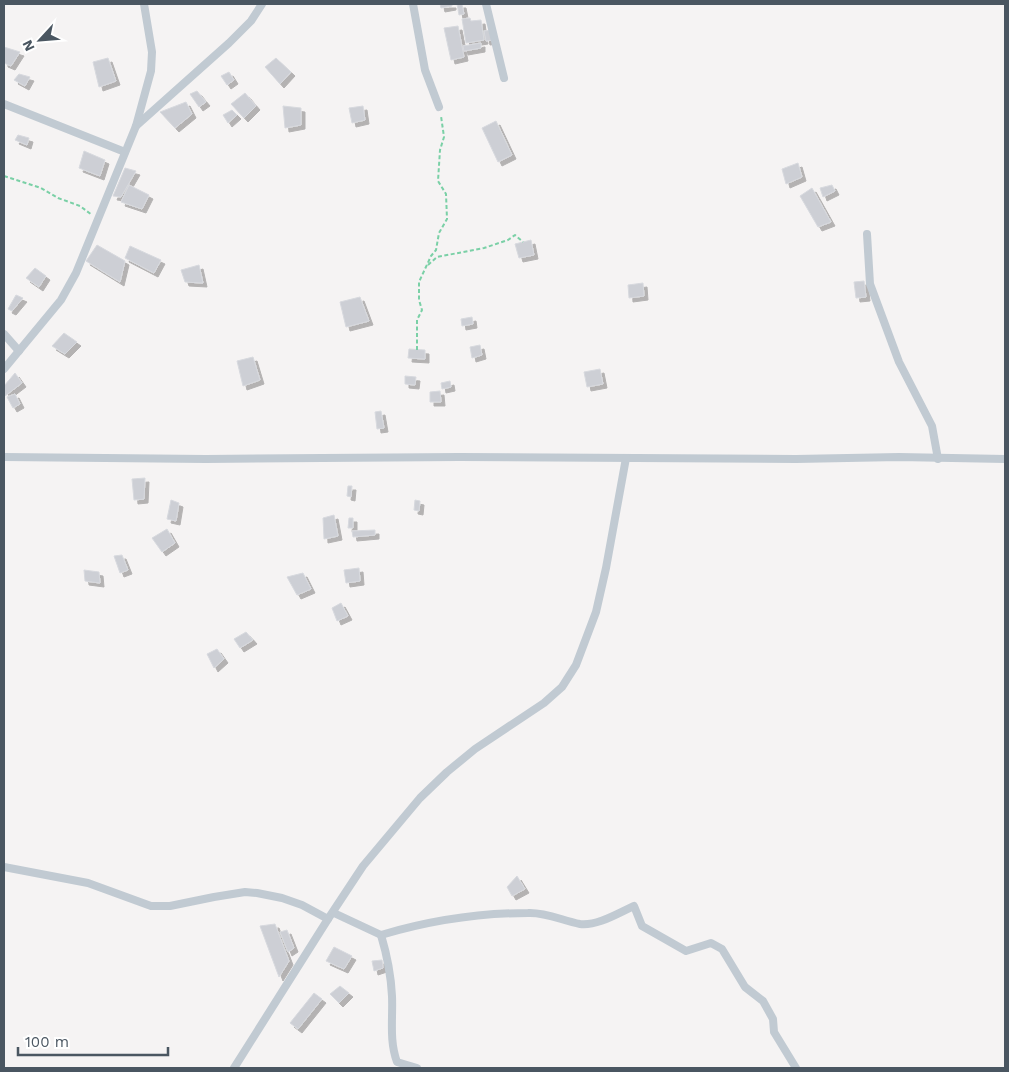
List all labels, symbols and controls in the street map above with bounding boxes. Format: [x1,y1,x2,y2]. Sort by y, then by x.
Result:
north arrow [15,15,65,65]
text: N [19,38,38,54]
scale bar [18,1024,168,1056]
text: 100 m [25,1033,69,1051]

